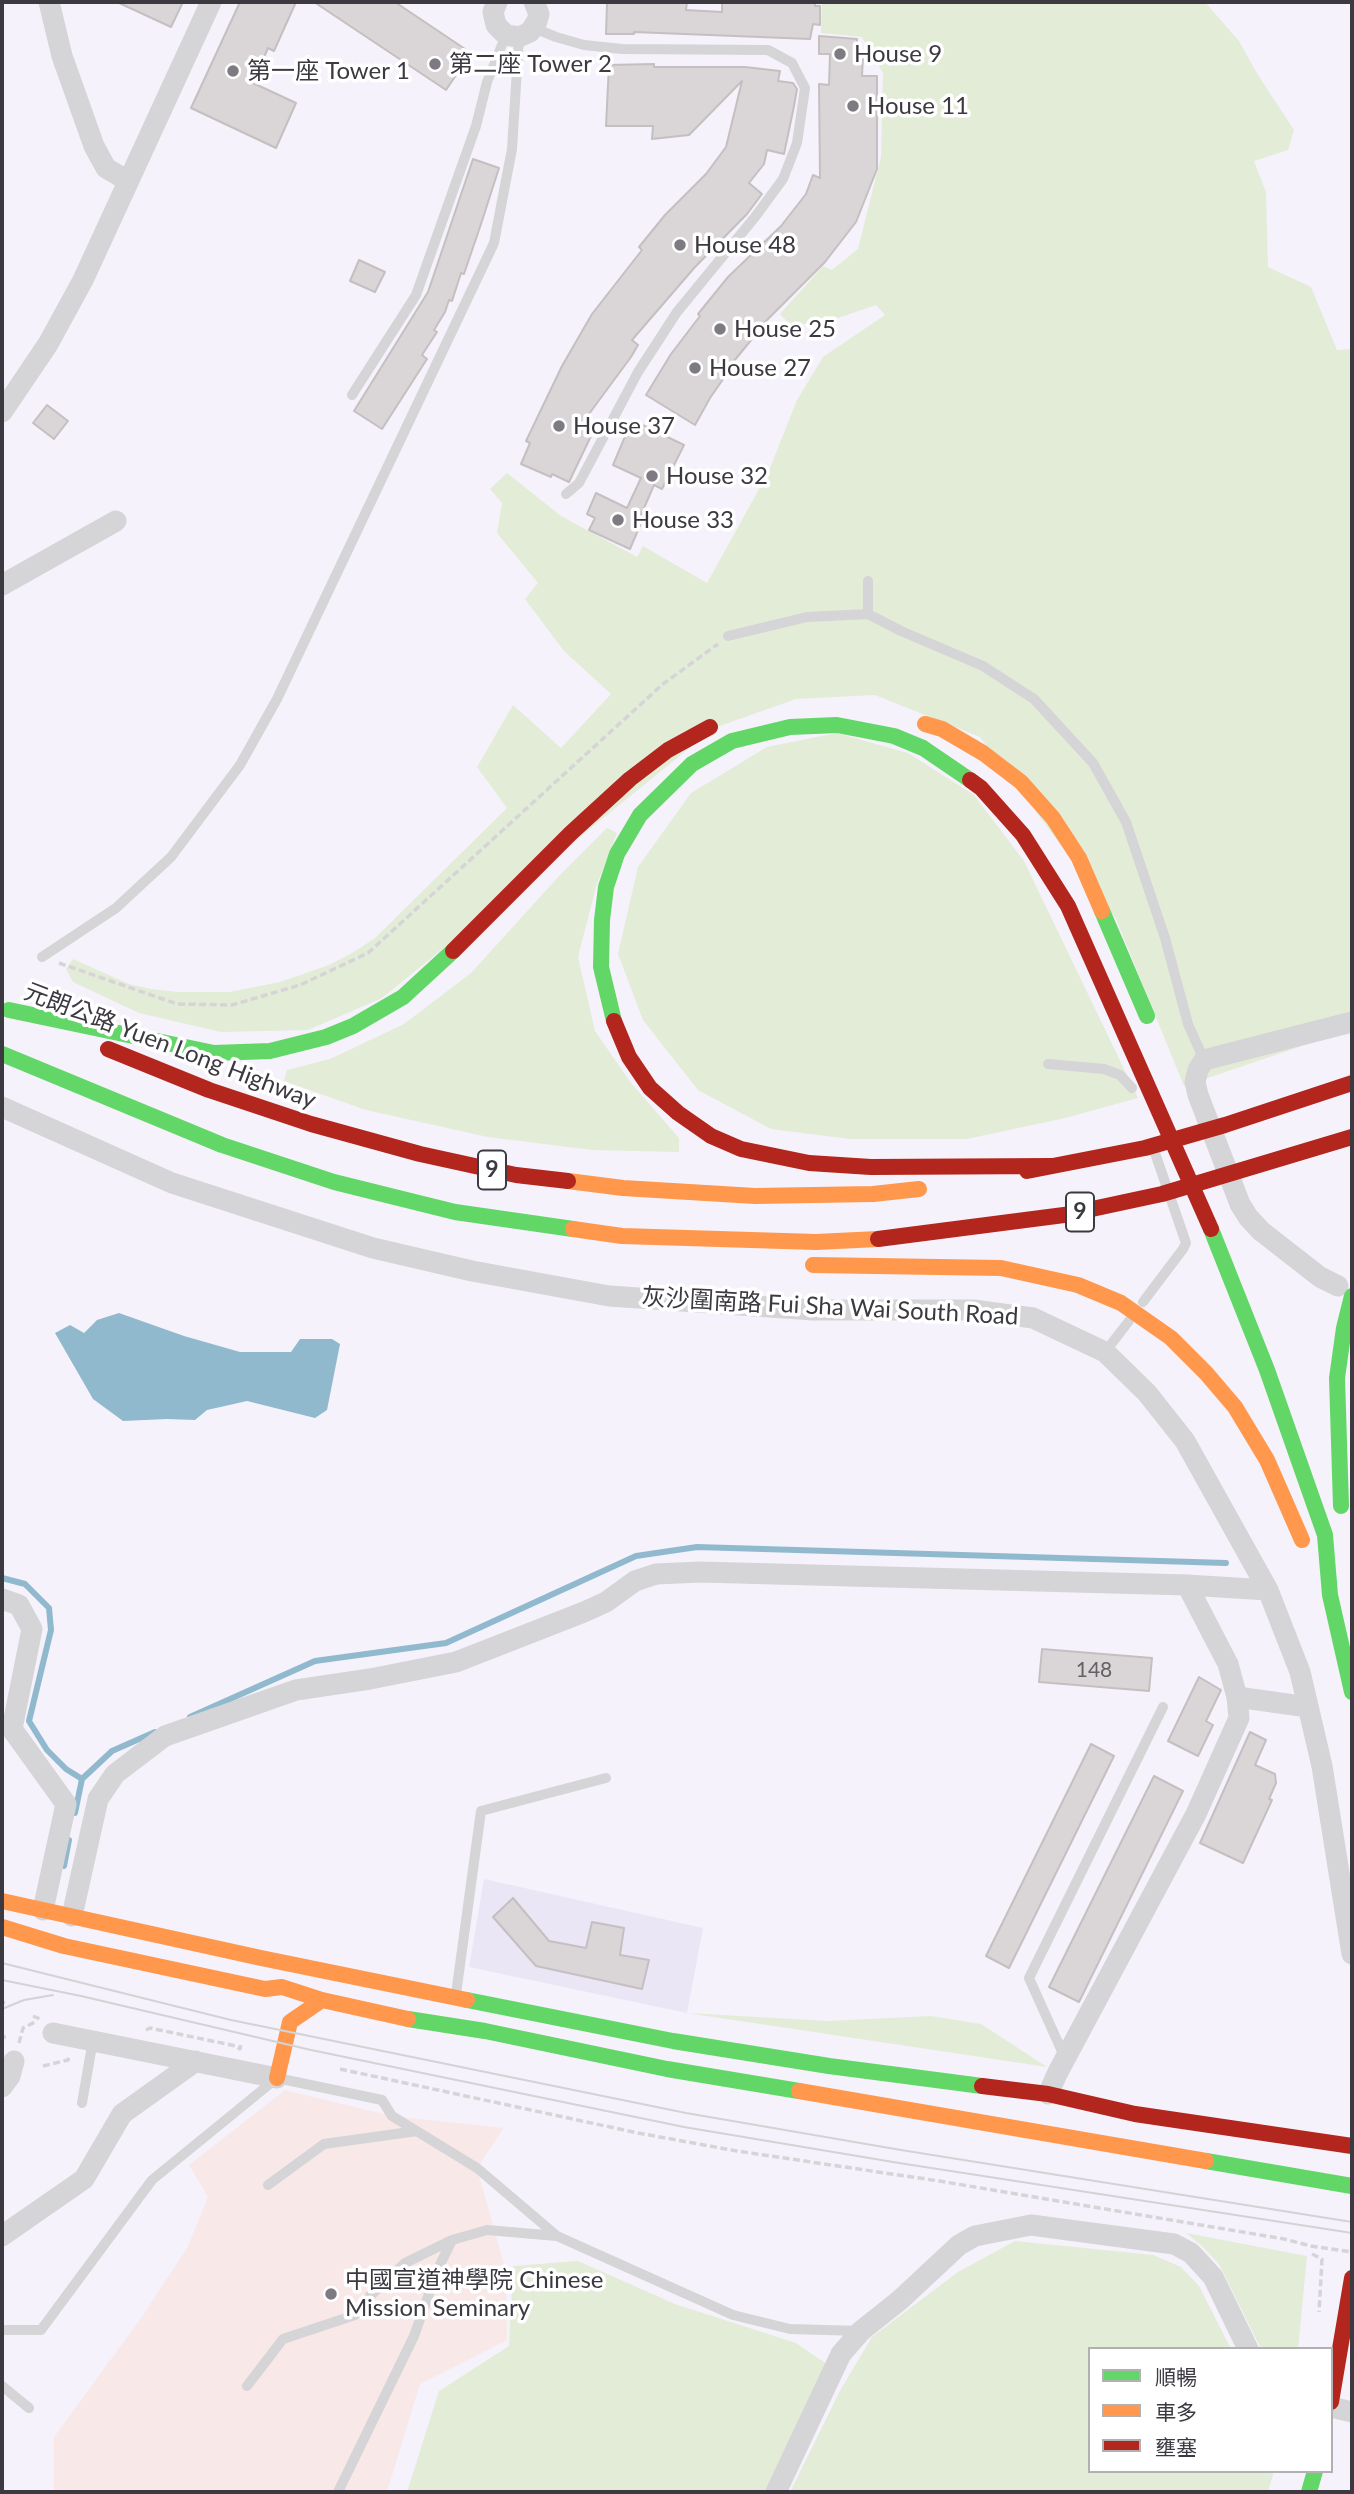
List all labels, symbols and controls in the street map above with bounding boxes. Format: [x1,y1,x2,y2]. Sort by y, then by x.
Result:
place label: House 9 [854,40,942,68]
marker: House 9 [832,46,848,62]
place label: 第二座 Tower 2 [449,50,612,78]
marker: 第二座 Tower 2 [427,56,443,72]
place label: 第一座 Tower 1 [247,57,410,85]
marker: 第一座 Tower 1 [225,63,241,79]
place label: House 11 [867,92,969,120]
marker: House 11 [845,98,861,114]
place label: House 48 [694,231,796,259]
marker: House 48 [672,237,688,253]
place label: House 25 [734,315,836,343]
marker: House 25 [712,321,728,337]
place label: House 27 [709,354,811,382]
marker: House 27 [687,360,703,376]
place label: House 37 [573,412,675,440]
marker: House 37 [551,418,567,434]
place label: House 32 [666,462,768,490]
marker: House 32 [644,468,660,484]
place label: House 33 [632,506,734,534]
marker: House 33 [610,512,626,528]
street label: 元朗公路 Yuen Long Highway [20,977,320,1115]
road number: 9 [478,1150,506,1190]
road number: 9 [1066,1192,1094,1232]
street label: 灰沙圍南路 Fui Sha Wai South Road [641,1283,1019,1331]
house number: 148 [1076,1657,1112,1683]
place label: 中國宣道神學院 Chinese Mission Seminary [345,2266,603,2322]
marker: 中國宣道神學院 Chinese Mission Seminary [323,2286,339,2302]
legend [1088,2347,1333,2473]
text: 順暢 [1155,2364,1197,2389]
text: 車多 [1155,2399,1197,2424]
text: 壅塞 [1155,2434,1197,2459]

